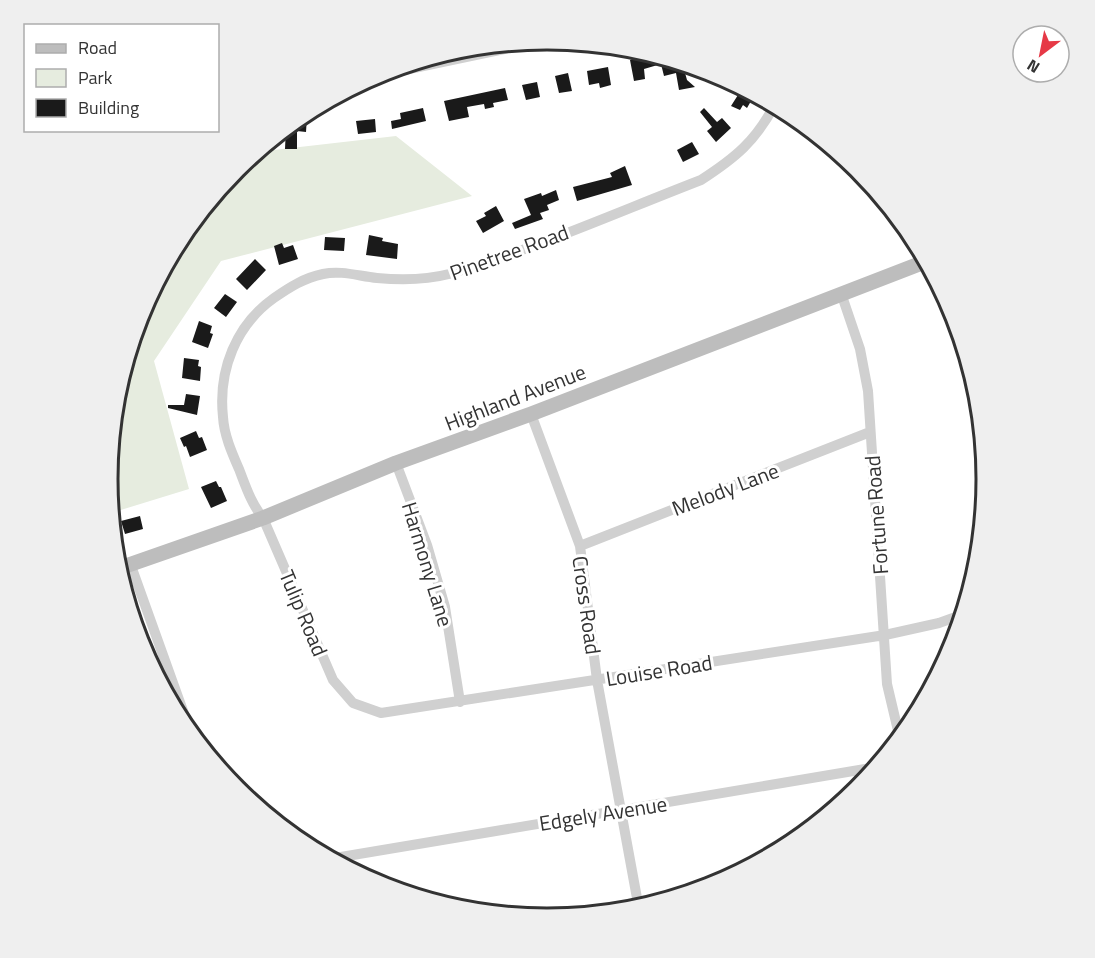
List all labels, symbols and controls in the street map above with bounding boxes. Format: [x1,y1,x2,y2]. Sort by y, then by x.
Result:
legend [24,24,219,132]
north arrow [1011,24,1071,84]
text: Road [78,34,117,61]
text: N [1022,54,1044,80]
text: Park [78,64,113,91]
text: Building [78,94,139,121]
street label: Pinetree Road [445,216,573,288]
street label: Highland Avenue [440,355,590,439]
street label: Melody Lane [667,454,783,524]
street label: Fortune Road [856,454,896,576]
street label: Harmony Lane [394,498,462,630]
street label: Cross Road [564,554,610,656]
street label: Tulip Road [271,565,337,661]
street label: Louise Road [604,646,714,694]
street label: Edgely Avenue [537,787,669,839]

